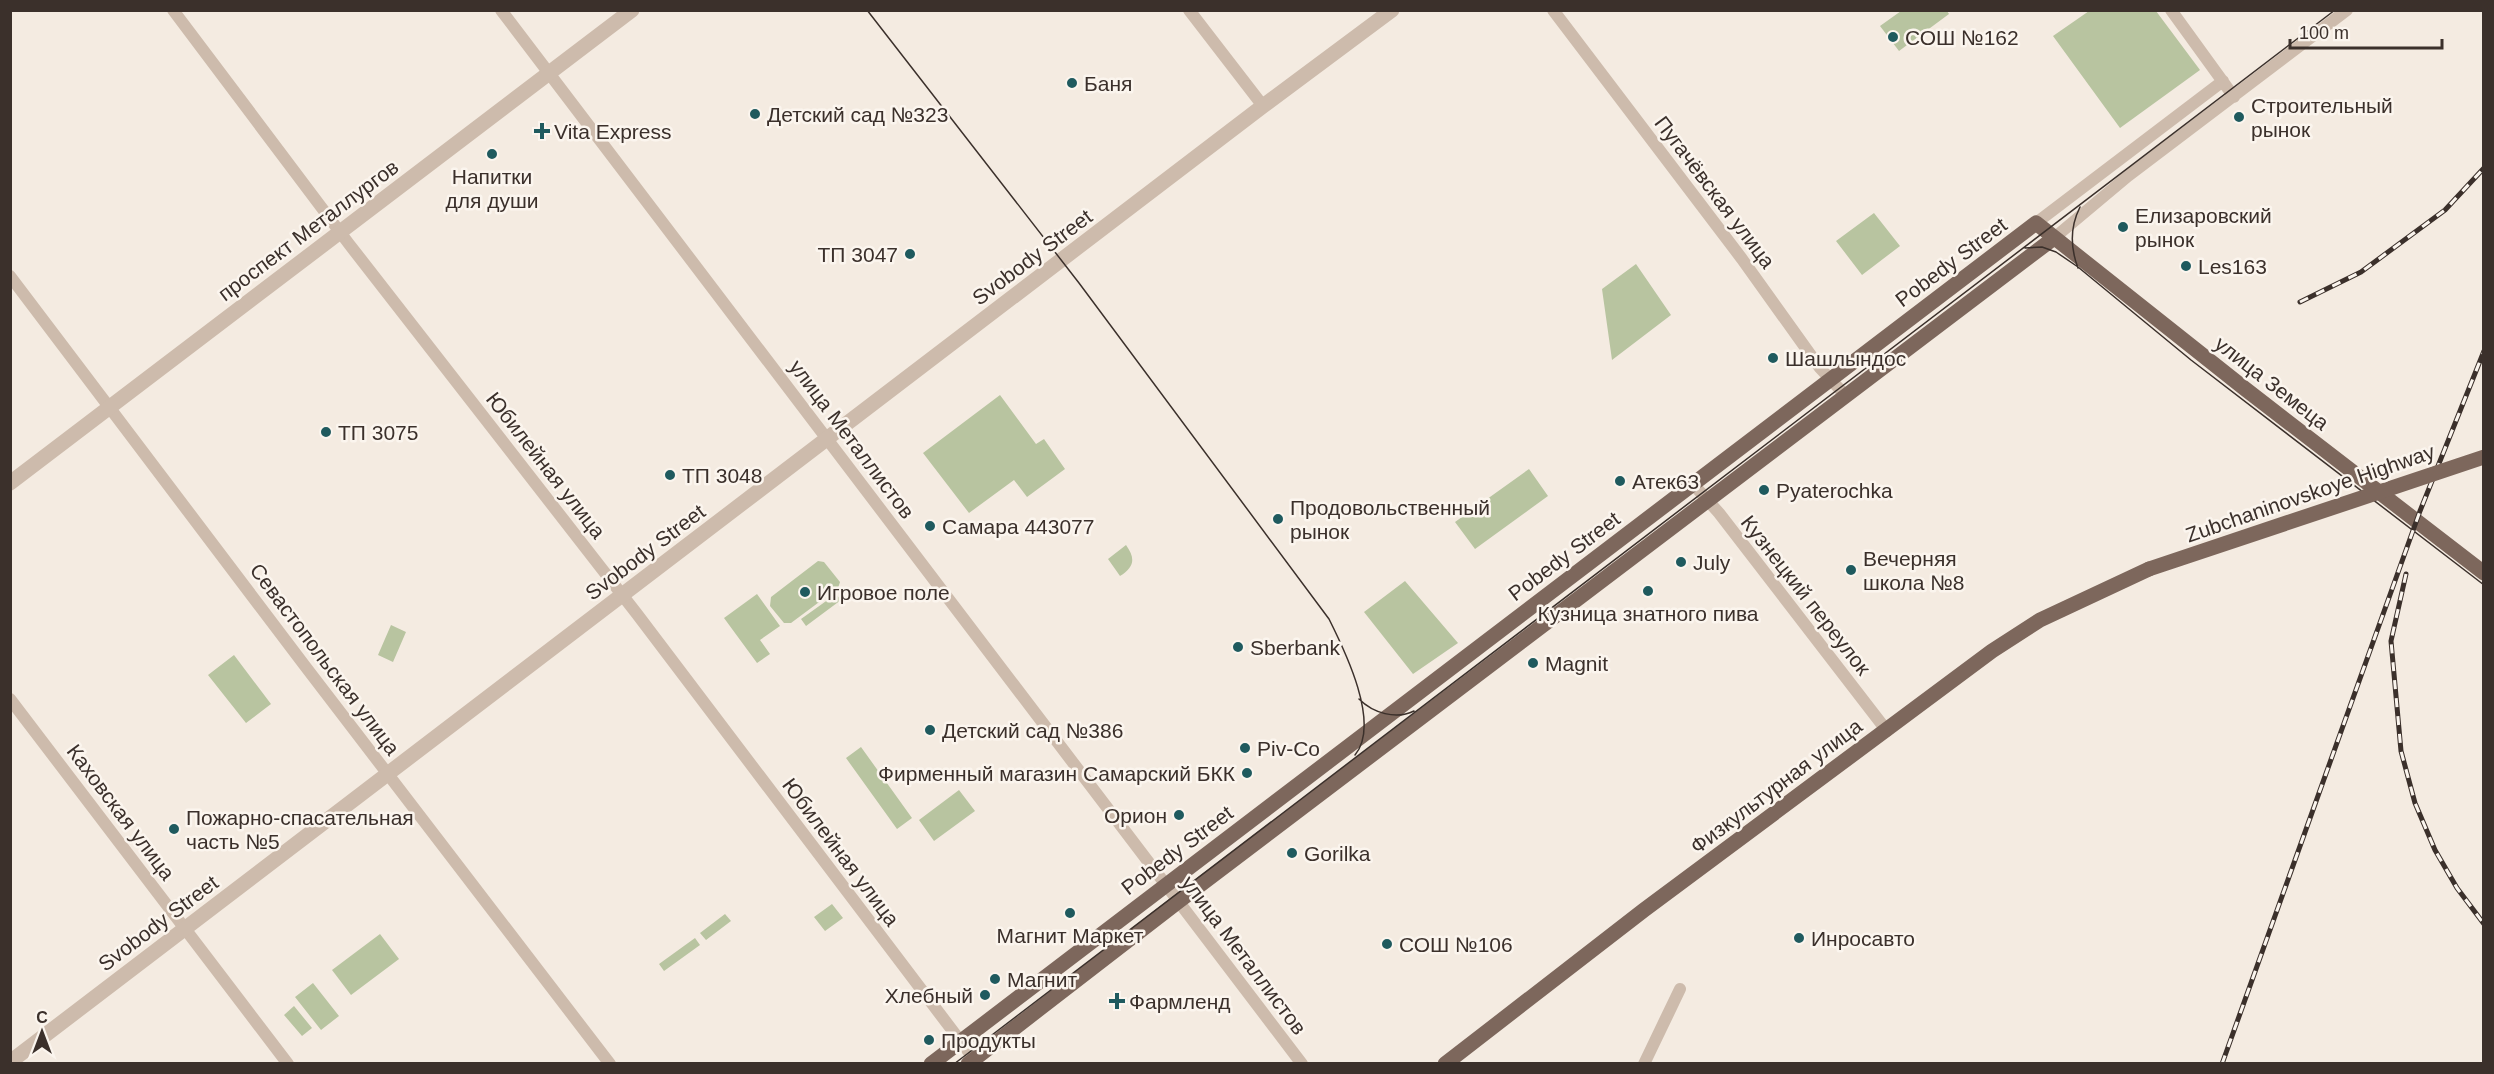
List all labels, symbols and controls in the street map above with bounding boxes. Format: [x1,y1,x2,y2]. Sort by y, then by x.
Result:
scale bar [2290,12,2442,50]
text: 100 m [2299,23,2349,43]
place label: СОШ №162 [1905,26,2019,49]
marker: СОШ №162 [1886,30,1900,44]
place label: Баня [1084,72,1132,95]
marker: Баня [1065,76,1079,90]
place label: Строительный рынок [2251,94,2393,141]
place label: Детский сад №323 [767,103,948,126]
marker: Детский сад №323 [748,107,762,121]
marker: Строительный рынок [2232,110,2246,124]
street label: Пугачёвская улица [1650,111,1780,273]
place label: Vita Express [554,120,672,143]
marker: Vita Express [535,124,549,138]
marker: Напитки для души [485,147,499,161]
street label: проспект Металлургов [213,155,403,305]
place label: Напитки для души [445,165,539,212]
place label: Елизаровский рынок [2135,204,2272,251]
street label: Svobody Street [968,205,1096,309]
street label: Pobedy Street [1891,213,2011,311]
marker: Елизаровский рынок [2116,220,2130,234]
place label: ТП 3047 [818,243,898,266]
marker: ТП 3047 [903,247,917,261]
place label: Les163 [2198,255,2267,278]
marker: Les163 [2179,259,2193,273]
street label: улица Земеца [2211,332,2334,435]
place label: Шашлындос [1785,347,1906,370]
marker: Шашлындос [1766,351,1780,365]
street label: улица Металлистов [785,355,919,523]
street label: Юбилейная улица [482,387,610,543]
place label: ТП 3075 [338,421,418,444]
marker: ТП 3075 [319,425,333,439]
street label: Zubchaninovskoye Highway [2183,439,2438,546]
place label: ТП 3048 [682,464,762,487]
marker: ТП 3048 [663,468,677,482]
place label: Атек63 [1632,470,1699,493]
marker: Атек63 [1613,474,1627,488]
place label: Pyaterochka [1776,479,1893,502]
marker: Pyaterochka [1757,483,1771,497]
place label: Продовольственный рынок [1290,496,1490,543]
street label: Svobody Street [581,500,709,604]
street label: Pobedy Street [1504,507,1624,605]
street label: Кузнецкий переулок [1737,511,1876,680]
marker: Продовольственный рынок [1271,512,1285,526]
place label: Самара 443077 [942,515,1094,538]
marker: Самара 443077 [923,519,937,533]
place label: Вечерняя школа №8 [1863,547,1964,594]
place label: July [1693,551,1731,574]
marker: July [1674,555,1688,569]
street label: Севастопольская улица [246,559,405,759]
marker: Вечерняя школа №8 [1844,563,1858,577]
place label: Игровое поле [817,581,950,604]
marker: Кузница знатного пива [1641,584,1655,598]
marker: Игровое поле [798,585,812,599]
place label: Кузница знатного пива [1538,602,1759,625]
place label: Sberbank [1250,636,1340,659]
marker: Sberbank [1231,640,1245,654]
place label: Magnit [1545,652,1608,675]
marker: Magnit [1526,656,1540,670]
street label: Физкультурная улица [1686,714,1866,858]
place label: Детский сад №386 [942,719,1123,742]
marker: Детский сад №386 [923,723,937,737]
place label: Piv-Co [1257,737,1320,760]
street label: Каховская улица [63,740,180,884]
marker: Piv-Co [1238,741,1252,755]
place label: Фирменный магазин Самарский БКК [878,762,1236,785]
marker: Фирменный магазин Самарский БКК [1240,766,1254,780]
street label: Юбилейная улица [778,774,904,931]
street label: Pobedy Street [1117,801,1237,899]
place label: Орион [1104,804,1167,827]
place label: Пожарно-спасательная часть №5 [186,806,414,853]
marker: Орион [1172,808,1186,822]
marker: Пожарно-спасательная часть №5 [167,822,181,836]
place label: Gorilka [1304,842,1371,865]
marker: Gorilka [1285,846,1299,860]
street label: Svobody Street [94,871,222,975]
street label: улица Металлистов [1177,871,1311,1039]
marker: Магнит Маркет [1063,906,1077,920]
place label: Магнит Маркет [997,924,1144,947]
place label: Инросавто [1811,927,1915,950]
marker: Инросавто [1792,931,1806,945]
place label: СОШ №106 [1399,933,1513,956]
marker: СОШ №106 [1380,937,1394,951]
place label: Магнит [1007,968,1077,991]
marker: Магнит [988,972,1002,986]
place label: Хлебный [885,984,973,1007]
marker: Хлебный [978,988,992,1002]
place label: Фармленд [1129,990,1231,1013]
marker: Фармленд [1110,994,1124,1008]
north arrow [12,1002,72,1062]
text: С [36,1009,48,1026]
place label: Продукты [941,1029,1036,1052]
marker: Продукты [922,1033,936,1047]

